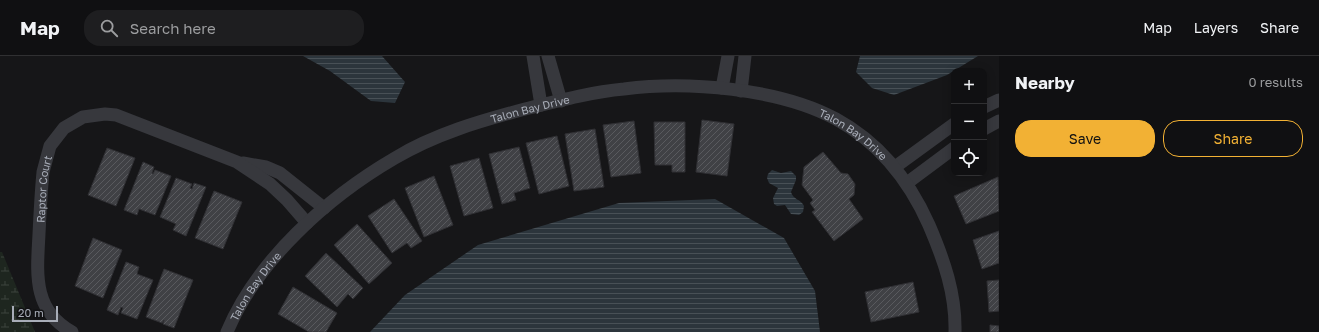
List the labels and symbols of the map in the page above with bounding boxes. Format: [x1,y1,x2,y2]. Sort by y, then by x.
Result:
street label: Talon Bay Drive [489,92,571,125]
street label: Talon Bay Drive [817,105,891,162]
street label: Raptor Court [33,154,54,223]
street label: Talon Bay Drive [227,249,283,323]
scale bar [12,304,58,323]

